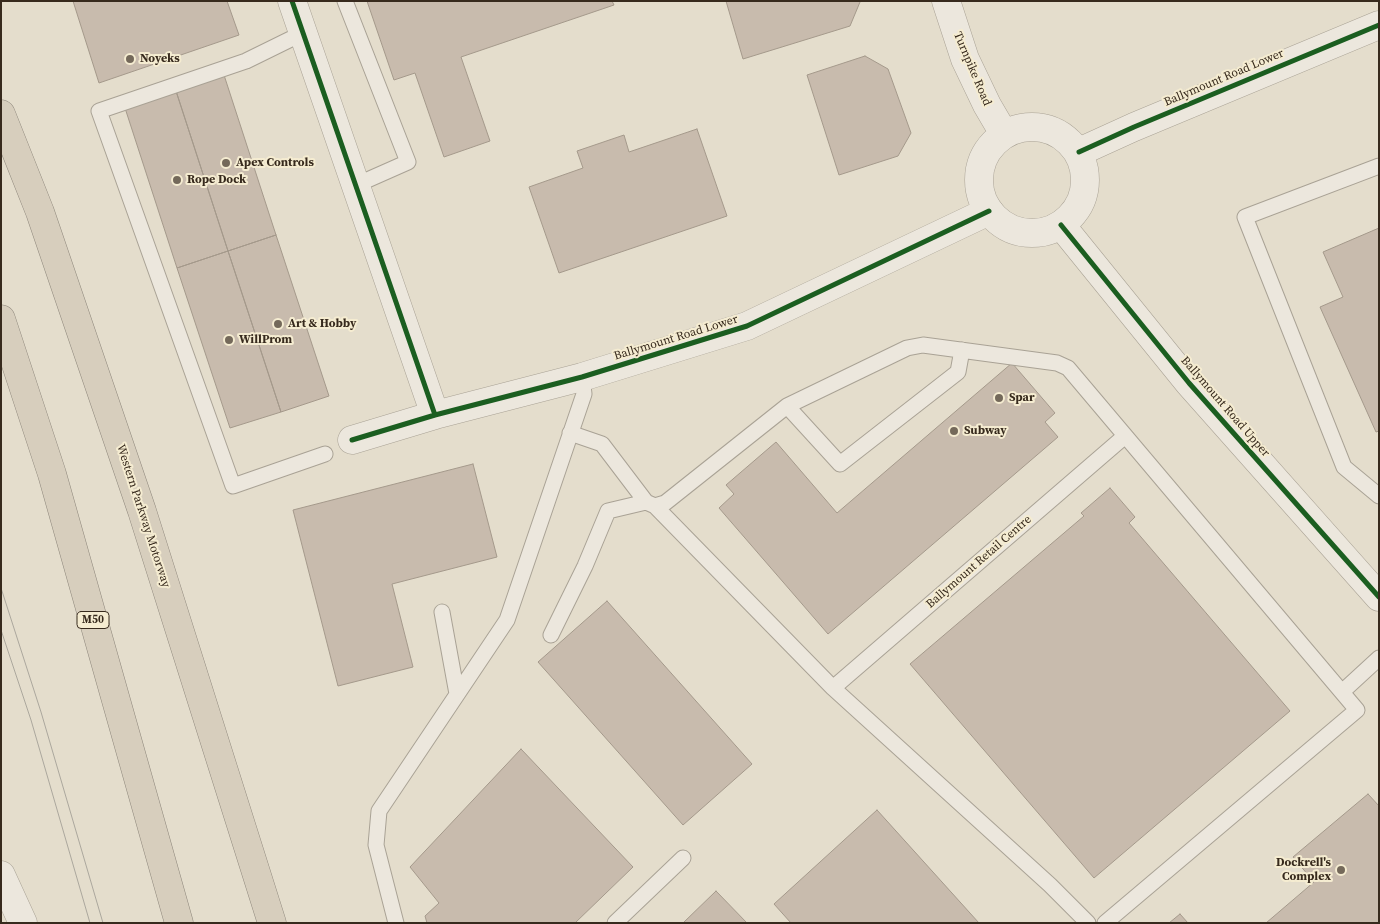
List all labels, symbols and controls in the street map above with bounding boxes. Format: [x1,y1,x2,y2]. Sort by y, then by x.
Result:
street label: Turnpike Road [950,30,994,108]
street label: Ballymount Road Lower [1162,46,1286,110]
place label: Noyeks [140,52,180,66]
marker: Noyeks [124,53,136,65]
place label: Apex Controls [236,156,314,170]
marker: Apex Controls [220,157,232,169]
place label: Rope Dock [187,173,246,187]
marker: Rope Dock [171,174,183,186]
street label: Ballymount Road Lower [612,312,740,364]
place label: Art & Hobby [288,317,356,331]
marker: Art & Hobby [272,318,284,330]
place label: WillProm [239,333,292,347]
marker: WillProm [223,334,235,346]
street label: Ballymount Road Upper [1177,354,1273,460]
place label: Spar [1009,391,1035,405]
marker: Spar [993,392,1005,404]
place label: Subway [964,424,1007,438]
marker: Subway [948,425,960,437]
street label: Western Parkway Motorway [113,443,173,589]
street label: Ballymount Retail Centre [923,512,1035,612]
road number: M50 [77,612,109,628]
place label: Dockrell's Complex [1276,856,1331,884]
marker: Dockrell's Complex [1335,864,1347,876]

